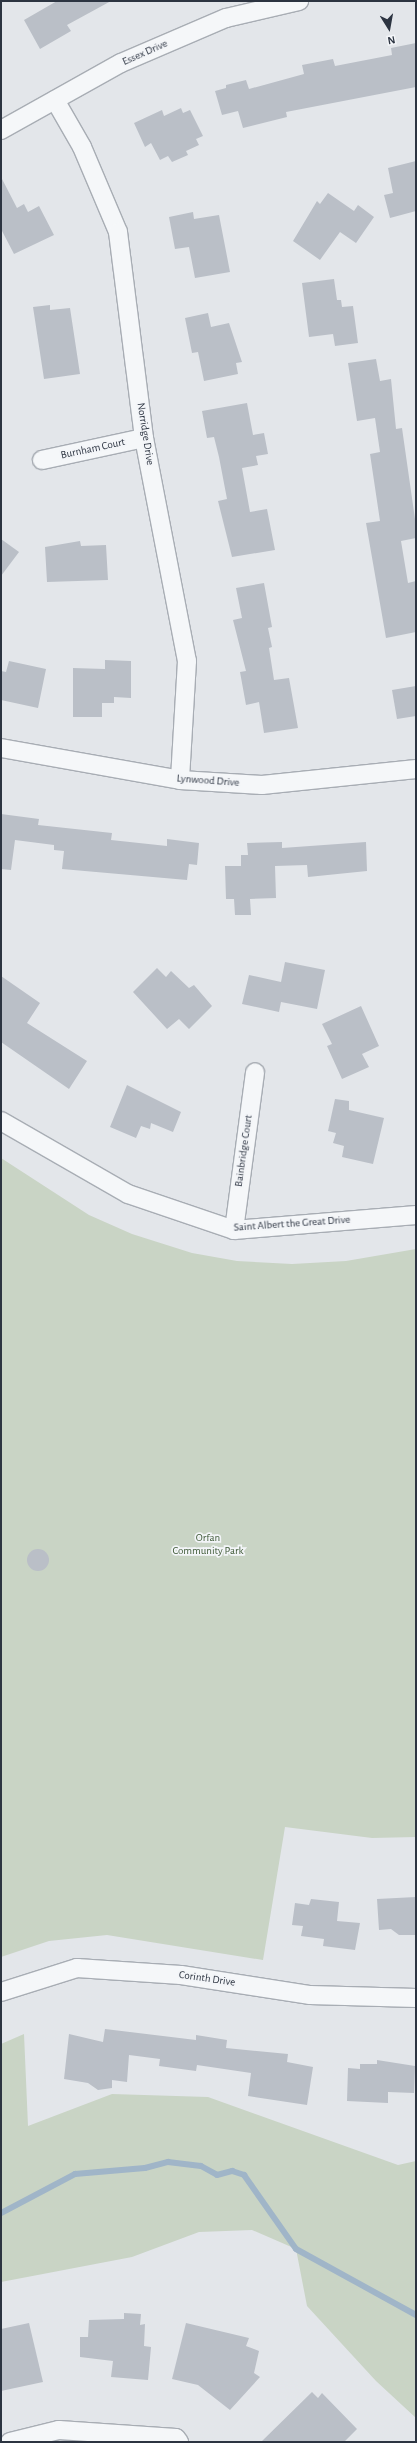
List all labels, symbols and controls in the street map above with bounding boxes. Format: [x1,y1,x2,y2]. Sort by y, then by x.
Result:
north arrow [369,8,409,48]
text: N [387,34,396,46]
street label: Essex Drive [120,37,170,69]
street label: Norridge Drive [134,402,156,466]
street label: Burnham Court [60,436,126,462]
street label: Lynwood Drive [176,772,240,790]
street label: Bainbridge Court [232,1114,256,1188]
street label: Saint Albert the Great Drive [233,1213,351,1235]
park label: Orfan Community Park [172,1532,244,1558]
street label: Corinth Drive [178,1969,236,1989]

